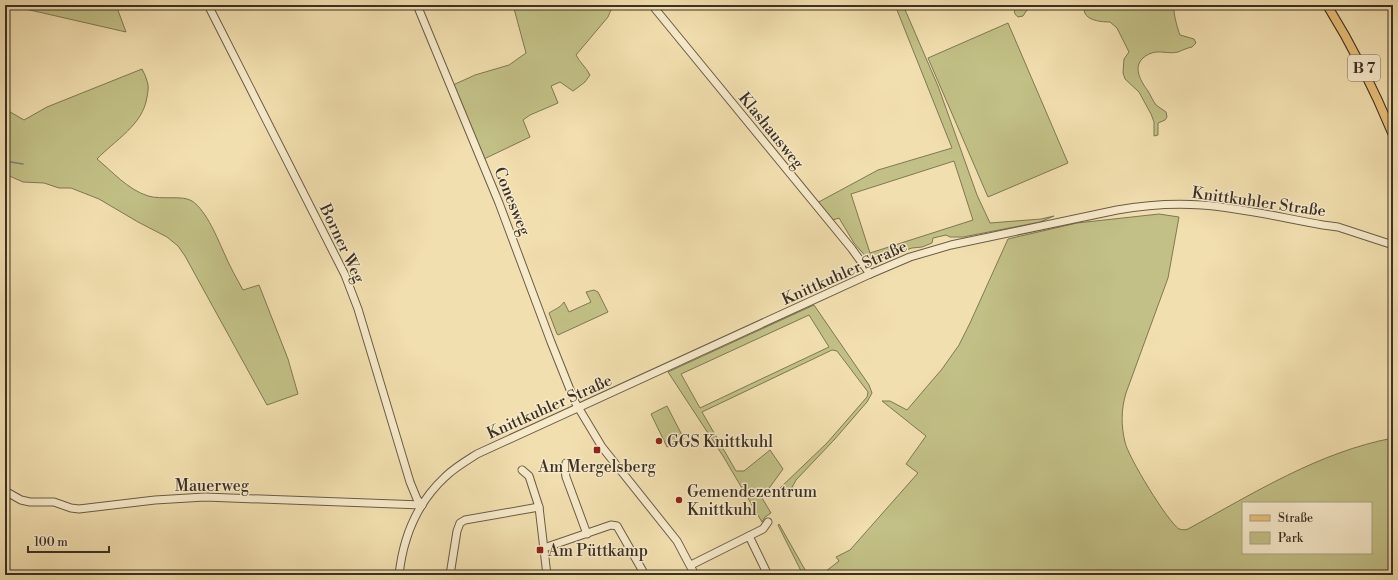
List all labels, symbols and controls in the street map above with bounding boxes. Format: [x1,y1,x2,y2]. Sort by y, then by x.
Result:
road number: B 7 [1348,55,1380,81]
street label: Klashausweg [734,88,809,174]
street label: Conesweg [489,164,535,239]
street label: Knittkuhler Straße [1191,183,1327,221]
street label: Borner Weg [315,200,369,287]
street label: Knittkuhler Straße [779,236,910,310]
street label: Knittkuhler Straße [484,370,615,444]
place label: GGS Knittkuhl [667,432,773,452]
marker: GGS Knittkuhl [654,436,664,446]
marker: Am Mergelsberg [592,445,602,455]
place label: Am Mergelsberg [537,457,656,477]
street label: Mauerweg [175,476,250,496]
place label: Gemendezentrum Knittkuhl [687,482,817,520]
marker: Gemendezentrum Knittkuhl [674,495,684,505]
legend [1242,502,1372,554]
text: Straße [1278,511,1313,526]
scale bar [28,528,109,554]
text: Park [1278,531,1304,546]
text: 100 m [34,535,68,550]
place label: Am Püttkamp [547,541,648,561]
marker: Am Püttkamp [535,545,545,555]

